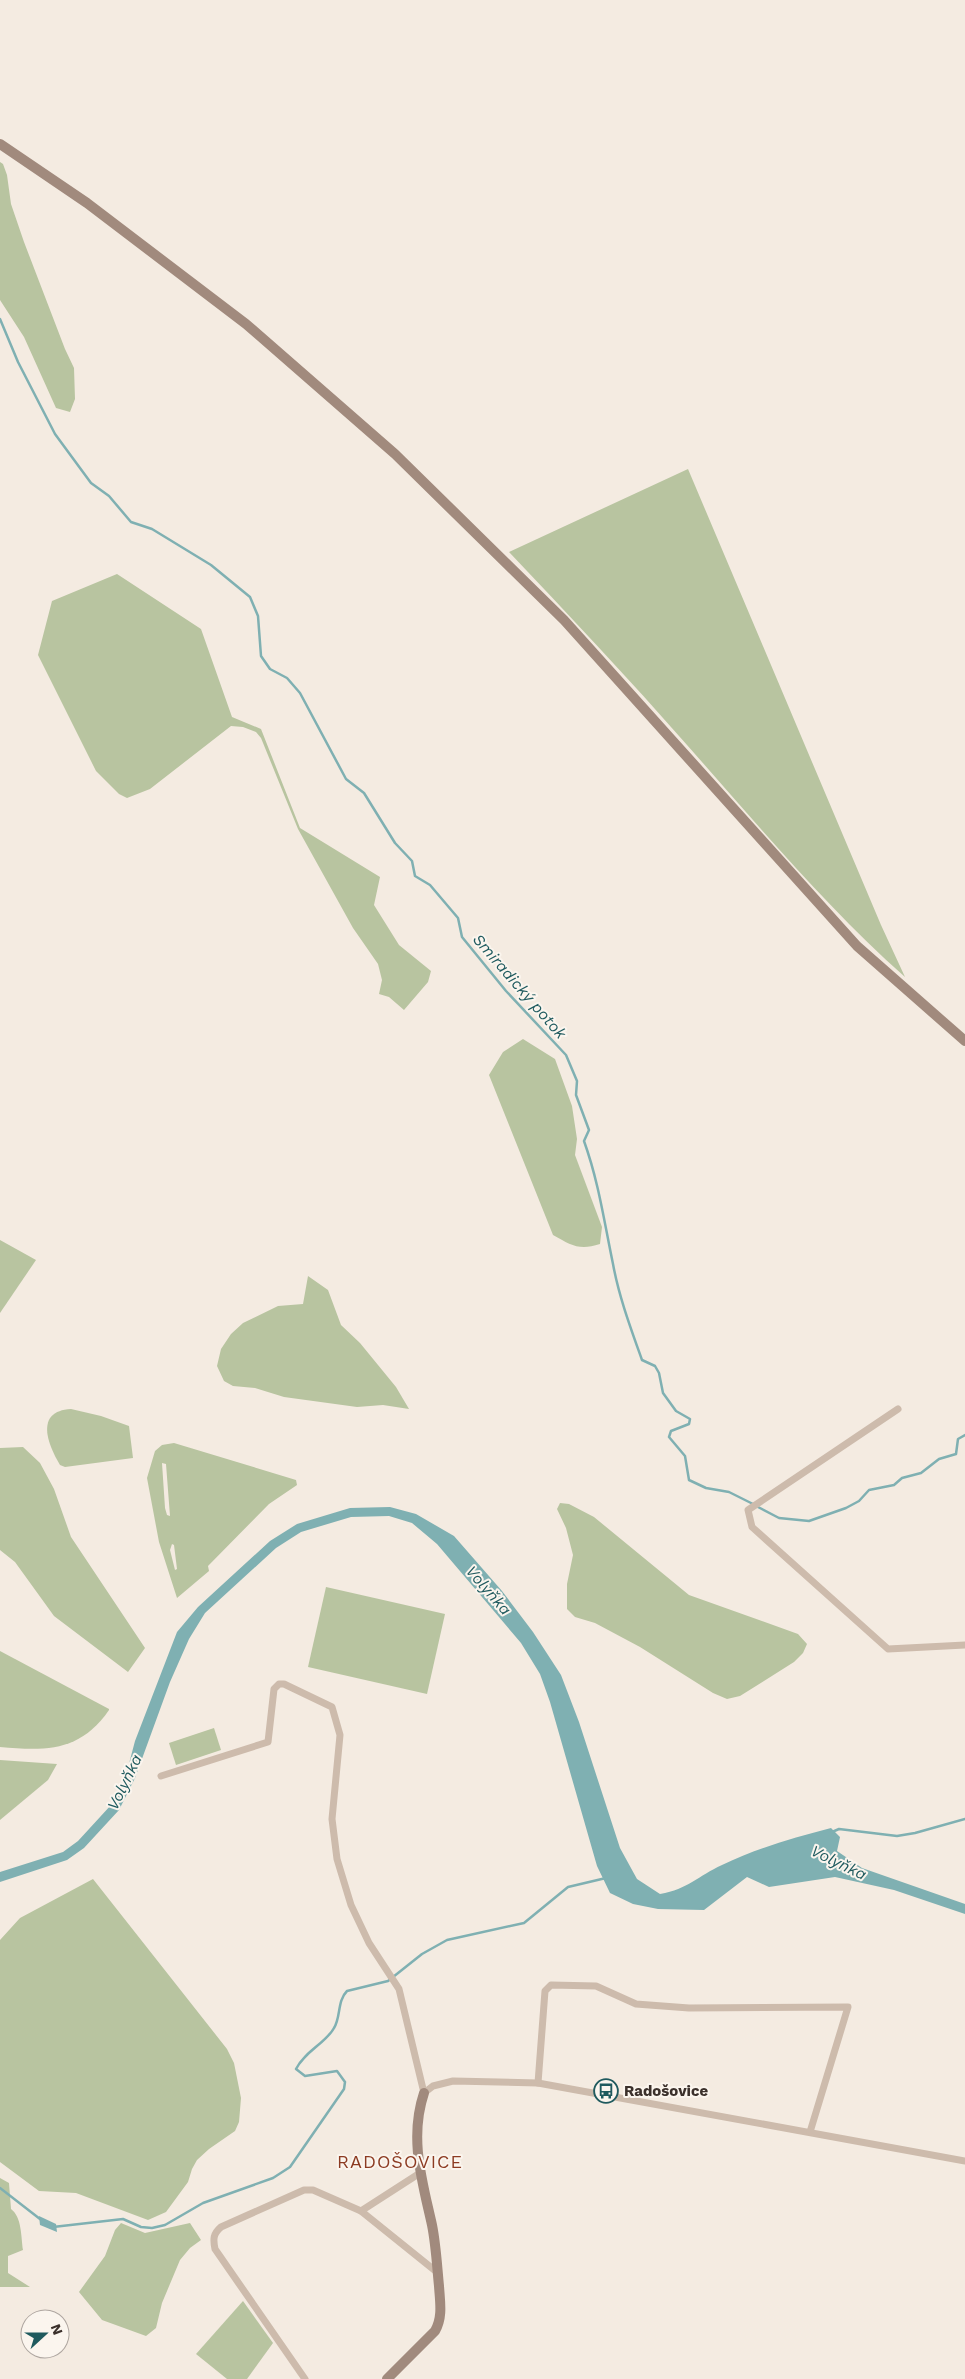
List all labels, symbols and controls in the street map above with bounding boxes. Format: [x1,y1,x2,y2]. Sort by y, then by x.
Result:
water label: Smiradický potok [469,930,571,1044]
water label: Volyňka [462,1562,515,1619]
water label: Volyňka [103,1751,146,1813]
water label: Volyňka [808,1841,870,1884]
bus stop icon: Radošovice [593,2078,619,2104]
place label: Radošovice [624,2082,708,2100]
district label: RADOŠOVICE [337,2151,463,2172]
north arrow [20,2309,70,2359]
text: N [48,2322,66,2337]

